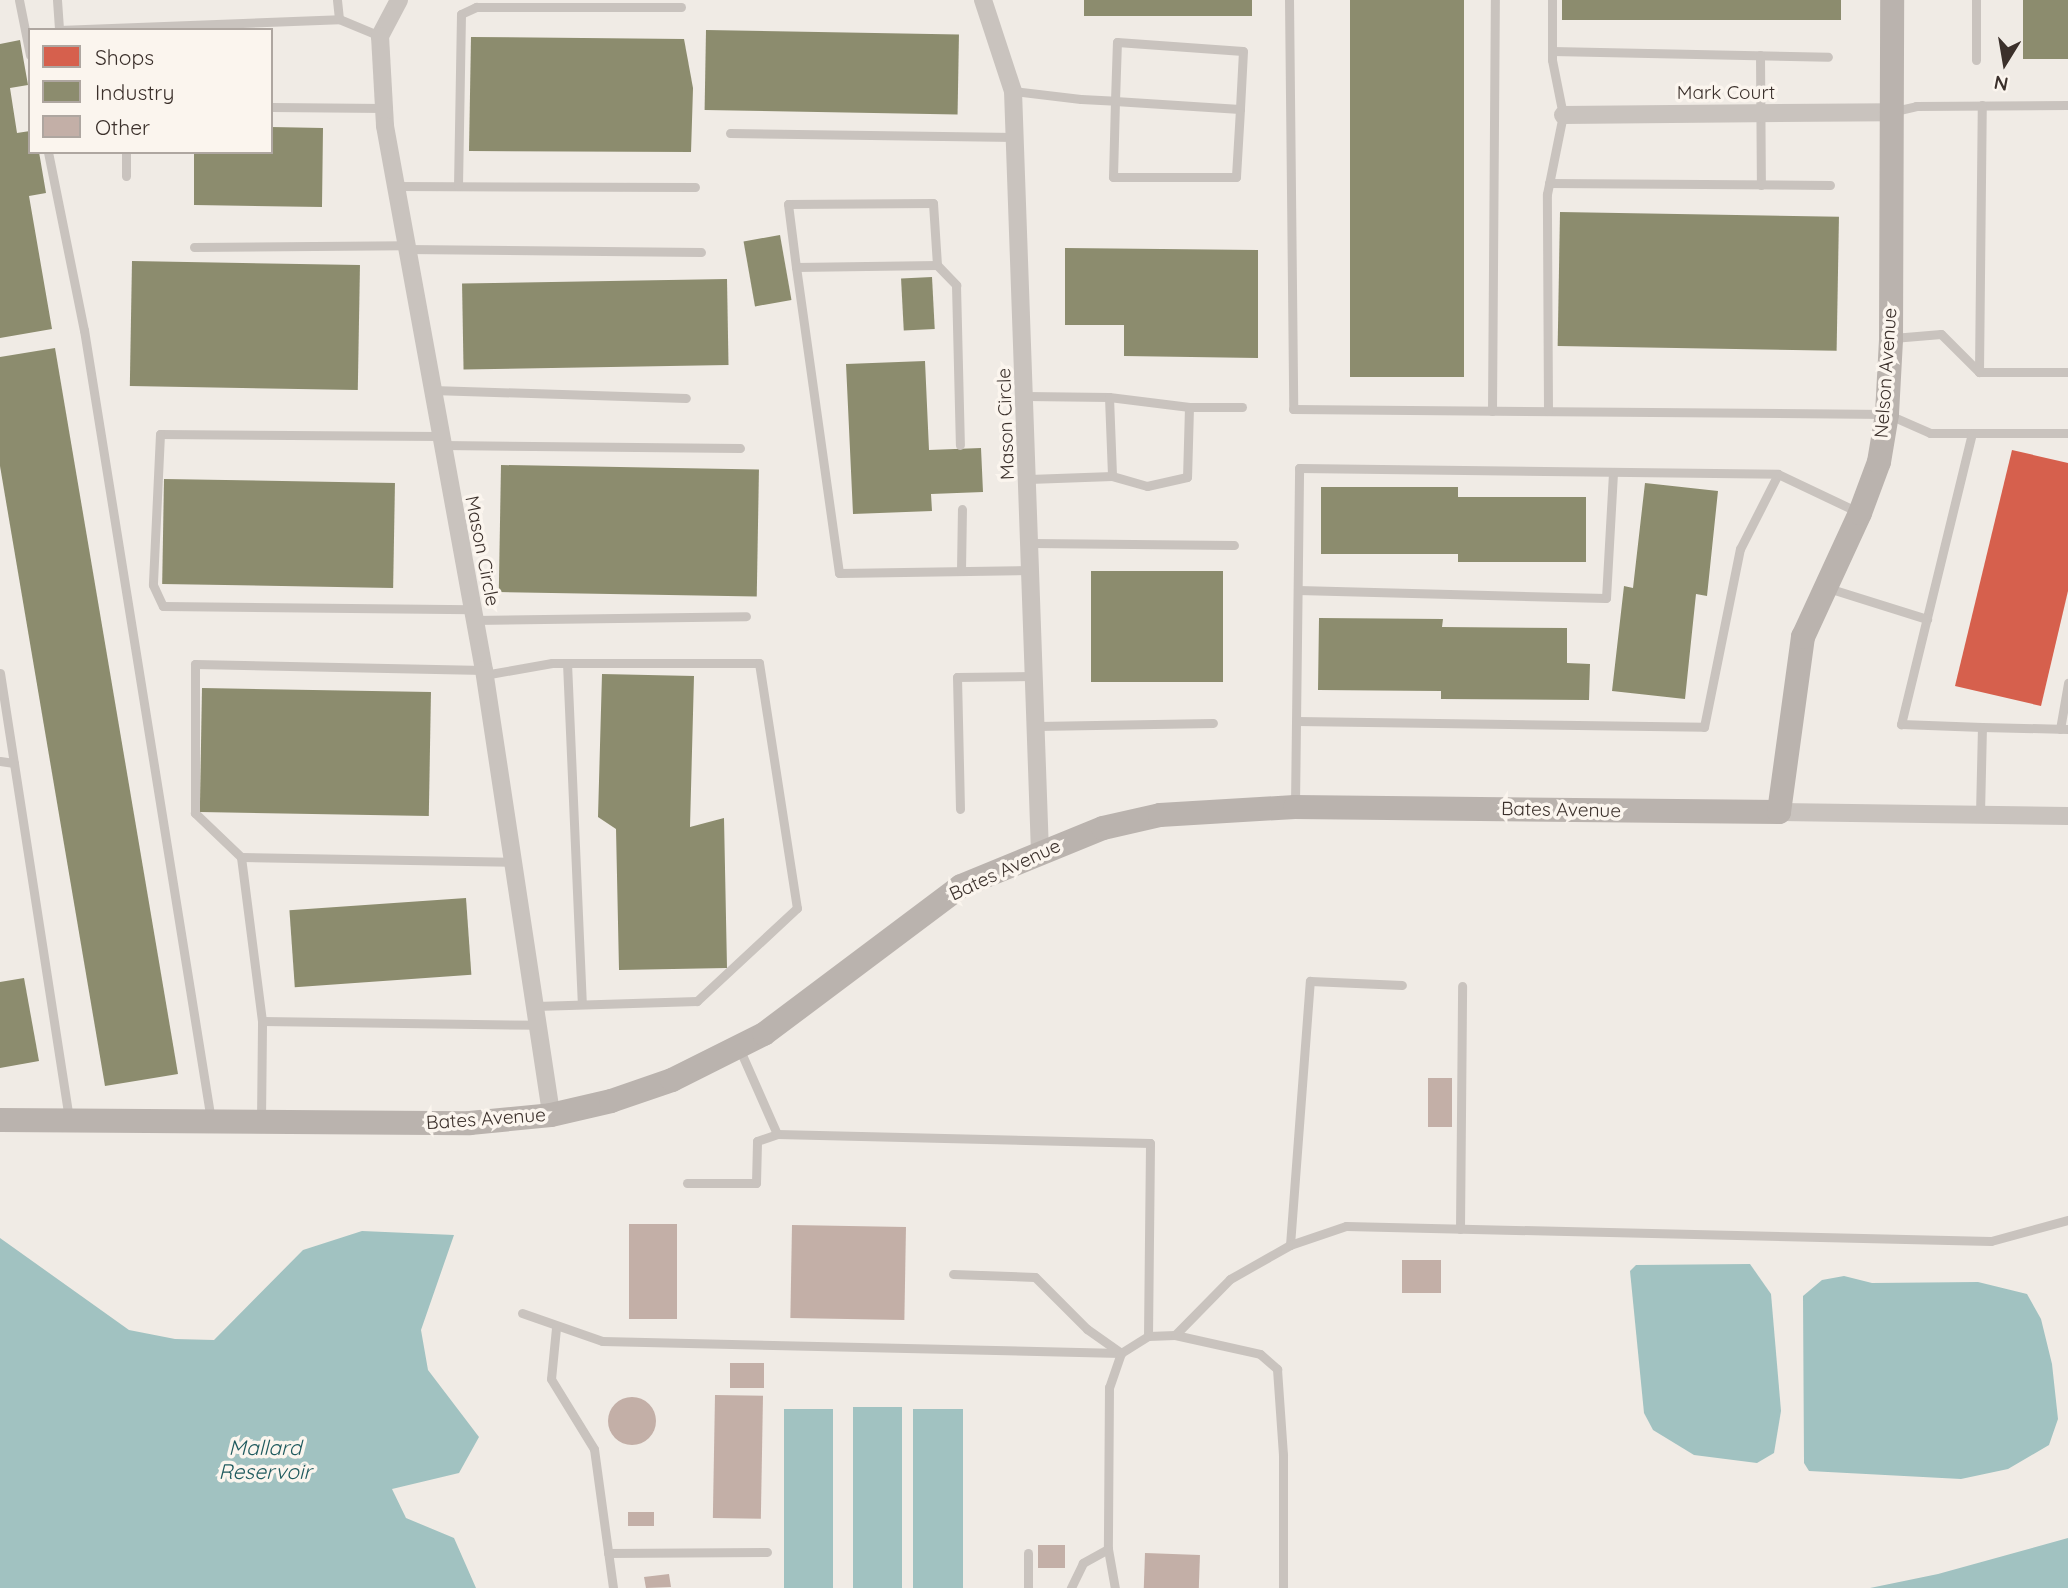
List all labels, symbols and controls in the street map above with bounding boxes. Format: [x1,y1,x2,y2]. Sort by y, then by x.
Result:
legend [28,28,273,154]
north arrow [1970,28,2040,98]
text: Shops [95,44,154,70]
text: N [1992,71,2010,97]
text: Industry [95,79,174,105]
street label: Mark Court [1677,82,1775,104]
text: Other [95,114,150,140]
street label: Nelson Avenue [1870,307,1902,439]
street label: Mason Circle [993,368,1019,480]
street label: Mason Circle [460,494,504,608]
street label: Bates Avenue [1501,798,1621,822]
street label: Bates Avenue [946,834,1064,906]
street label: Bates Avenue [425,1103,547,1135]
water label: Mallard Reservoir [219,1434,311,1484]

